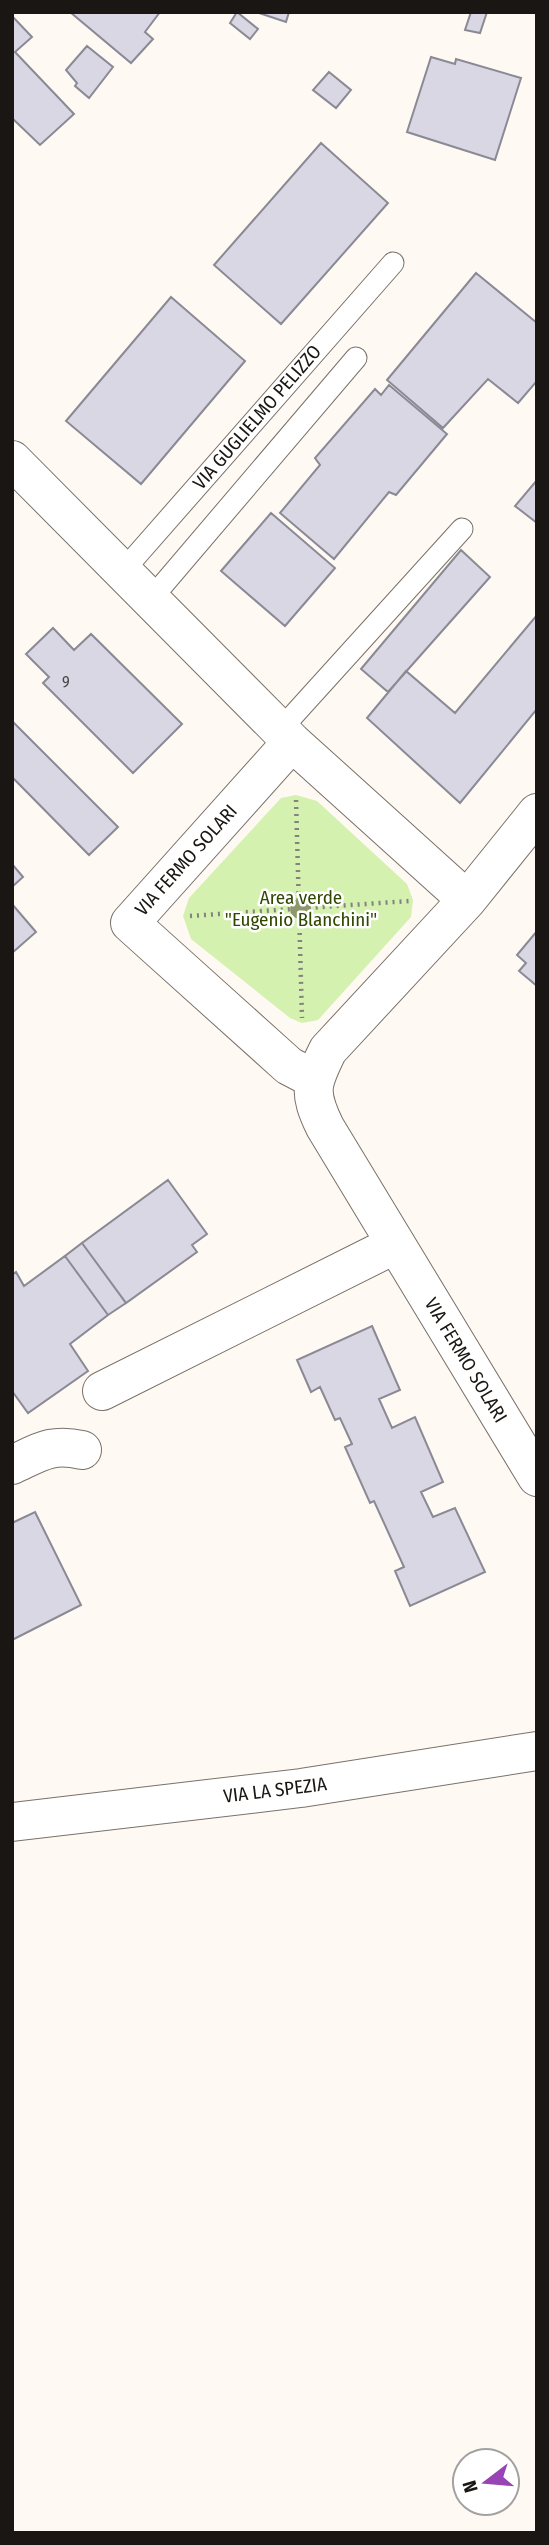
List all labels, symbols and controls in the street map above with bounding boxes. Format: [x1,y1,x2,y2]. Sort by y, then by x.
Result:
street label: VIA GUGLIELMO PELIZZO [188,340,326,494]
house number: 9 [62,672,70,691]
street label: VIA FERMO SOLARI [130,800,242,920]
park label: Area verde "Eugenio Blanchini" [225,886,377,931]
street label: VIA FERMO SOLARI [420,1293,512,1427]
street label: VIA LA SPEZIA [222,1772,328,1808]
north arrow [451,2447,521,2517]
text: N [458,2478,483,2495]

